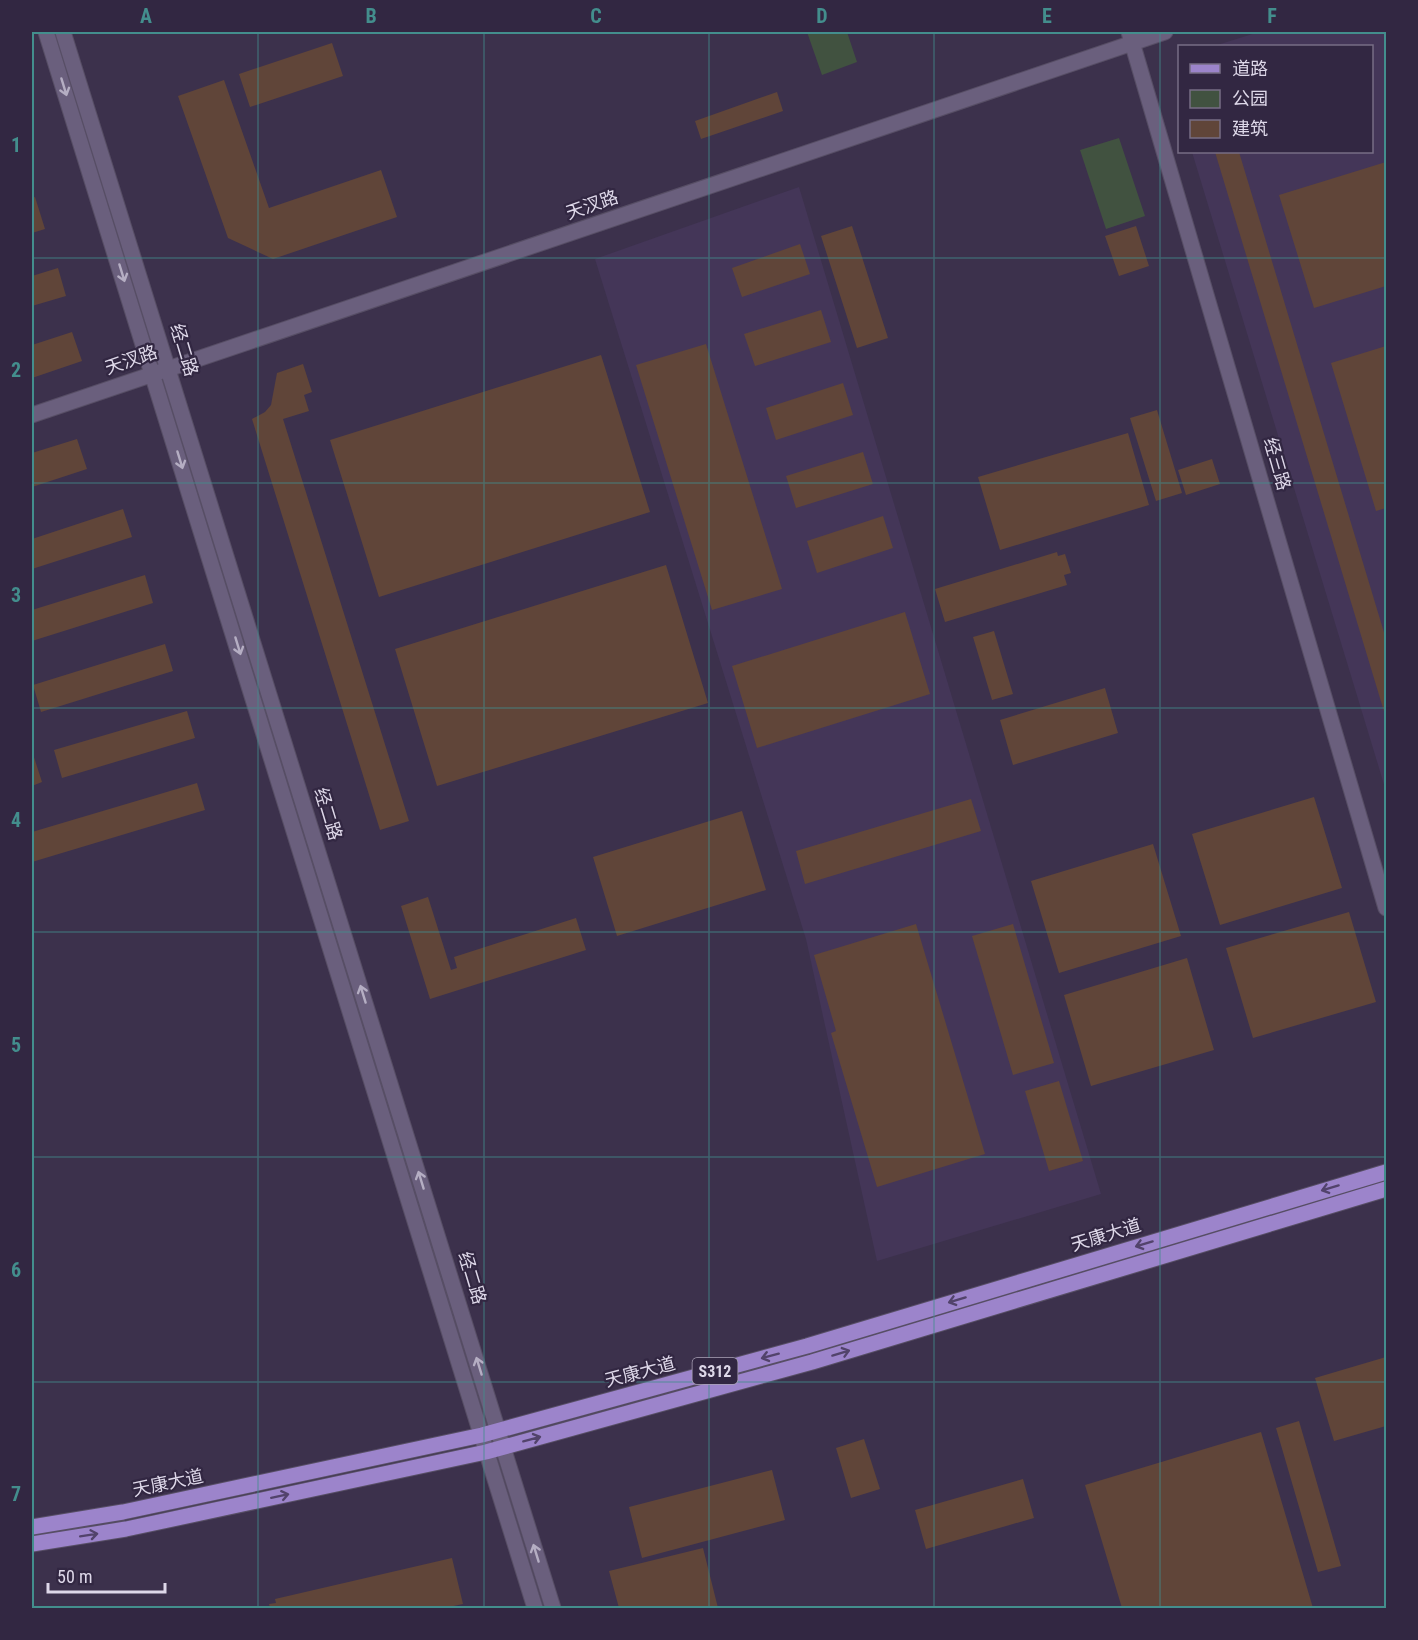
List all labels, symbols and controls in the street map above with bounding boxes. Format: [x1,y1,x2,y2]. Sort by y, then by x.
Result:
text: A [140,4,152,28]
text: B [365,4,377,28]
text: C [590,4,602,28]
text: D [816,4,828,28]
text: E [1042,4,1052,28]
text: F [1267,4,1277,28]
legend [1178,45,1373,153]
text: 道路 [1232,58,1268,79]
one-way arrow [59,77,70,96]
text: 公园 [1232,88,1268,109]
text: 建筑 [1232,118,1268,139]
text: 1 [11,133,21,157]
street label: 天汊路 [563,186,621,223]
one-way arrow [117,263,128,282]
street label: 经二路 [167,321,202,379]
street label: 天汊路 [102,341,160,378]
text: 2 [11,358,21,382]
street label: 经三路 [1260,435,1295,493]
one-way arrow [175,450,186,469]
text: 3 [11,583,21,607]
one-way arrow [233,636,244,655]
street label: 经二路 [311,785,346,843]
text: 4 [11,808,21,832]
one-way arrow [357,985,368,1004]
text: 5 [11,1033,21,1057]
one-way arrow [415,1171,426,1190]
one-way arrow [1321,1183,1340,1194]
street label: 天康大道 [1068,1214,1143,1255]
one-way arrow [1134,1239,1153,1250]
street label: 经二路 [455,1249,490,1307]
text: 6 [11,1258,21,1282]
one-way arrow [948,1295,967,1306]
one-way arrow [831,1347,850,1358]
one-way arrow [761,1351,780,1362]
street label: 天康大道 [602,1352,677,1391]
one-way arrow [473,1357,484,1376]
road number: S312 [692,1358,738,1384]
one-way arrow [522,1433,541,1444]
street label: 天康大道 [130,1465,205,1500]
text: 7 [11,1482,21,1506]
one-way arrow [270,1490,289,1501]
one-way arrow [79,1529,99,1540]
one-way arrow [530,1544,541,1563]
scale bar [48,1556,165,1594]
text: 50 m [57,1566,92,1587]

